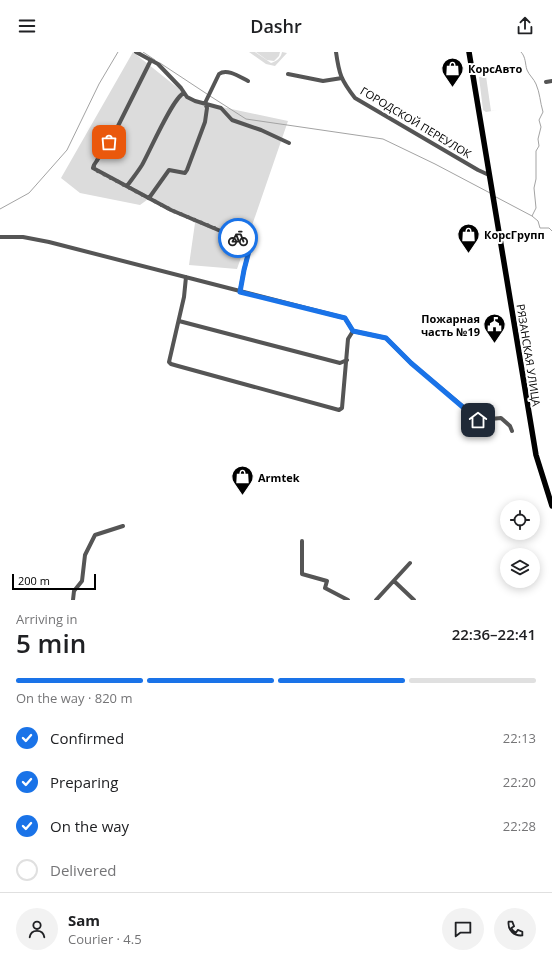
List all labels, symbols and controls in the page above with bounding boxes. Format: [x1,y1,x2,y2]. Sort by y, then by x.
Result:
text: Dashr [250,14,302,38]
icon: menu [16,15,38,37]
icon: share [514,15,536,37]
shop icon: КорсАвто [439,55,465,88]
place label: КорсАвто [468,61,522,76]
street label: ГОРОДСКОЙ ПЕРЕУЛОК [358,83,475,161]
pin [92,125,126,159]
icon: bag [98,131,120,153]
courier [218,218,258,258]
shop icon: КорсГрупп [455,221,481,254]
icon: bike [227,227,249,249]
place label: КорсГрупп [484,227,545,242]
street label: РЯЗАНСКАЯ УЛИЦА [514,303,545,407]
place label: Пожарная часть №19 [421,311,480,339]
public building icon: Пожарная часть №19 [482,311,508,344]
pin [461,403,495,437]
icon: home [467,409,489,431]
shop icon: Armtek [230,464,256,497]
place label: Armtek [258,470,300,485]
map controls [500,500,540,588]
button: locate [500,500,540,540]
button: layers [500,548,540,588]
scale bar [12,572,96,591]
text: 200 m [18,573,50,588]
text: Arriving in [16,610,78,628]
text: 22:36–22:41 [452,624,536,644]
text: 5 min [16,625,86,661]
text: On the way · 820 m [16,689,132,707]
icon: check [16,727,38,749]
text: Confirmed [50,728,124,748]
text: 22:13 [503,729,536,747]
icon: check [16,771,38,793]
text: Preparing [50,772,118,792]
text: 22:20 [503,773,536,791]
icon: check [16,815,38,837]
text: On the way [50,816,129,836]
text: 22:28 [503,817,536,835]
text: Delivered [50,860,117,880]
button: person [16,908,58,950]
button: chat [442,908,484,950]
button: phone [494,908,536,950]
text: Sam [68,910,100,930]
text: Courier · 4.5 [68,930,142,948]

